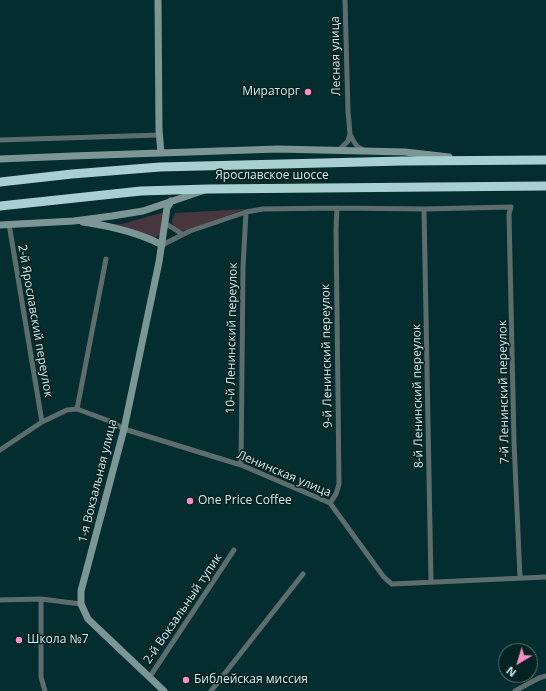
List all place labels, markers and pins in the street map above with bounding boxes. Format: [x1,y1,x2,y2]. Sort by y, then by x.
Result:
place label: Мираторг [242,85,300,99]
marker: Мираторг [303,87,313,97]
place label: One Price Coffee [198,494,292,508]
marker: One Price Coffee [185,496,195,506]
place label: Школа №7 [27,633,89,647]
marker: Школа №7 [14,635,24,645]
place label: Библейская миссия [194,673,308,687]
marker: Библейская миссия [181,675,191,685]

